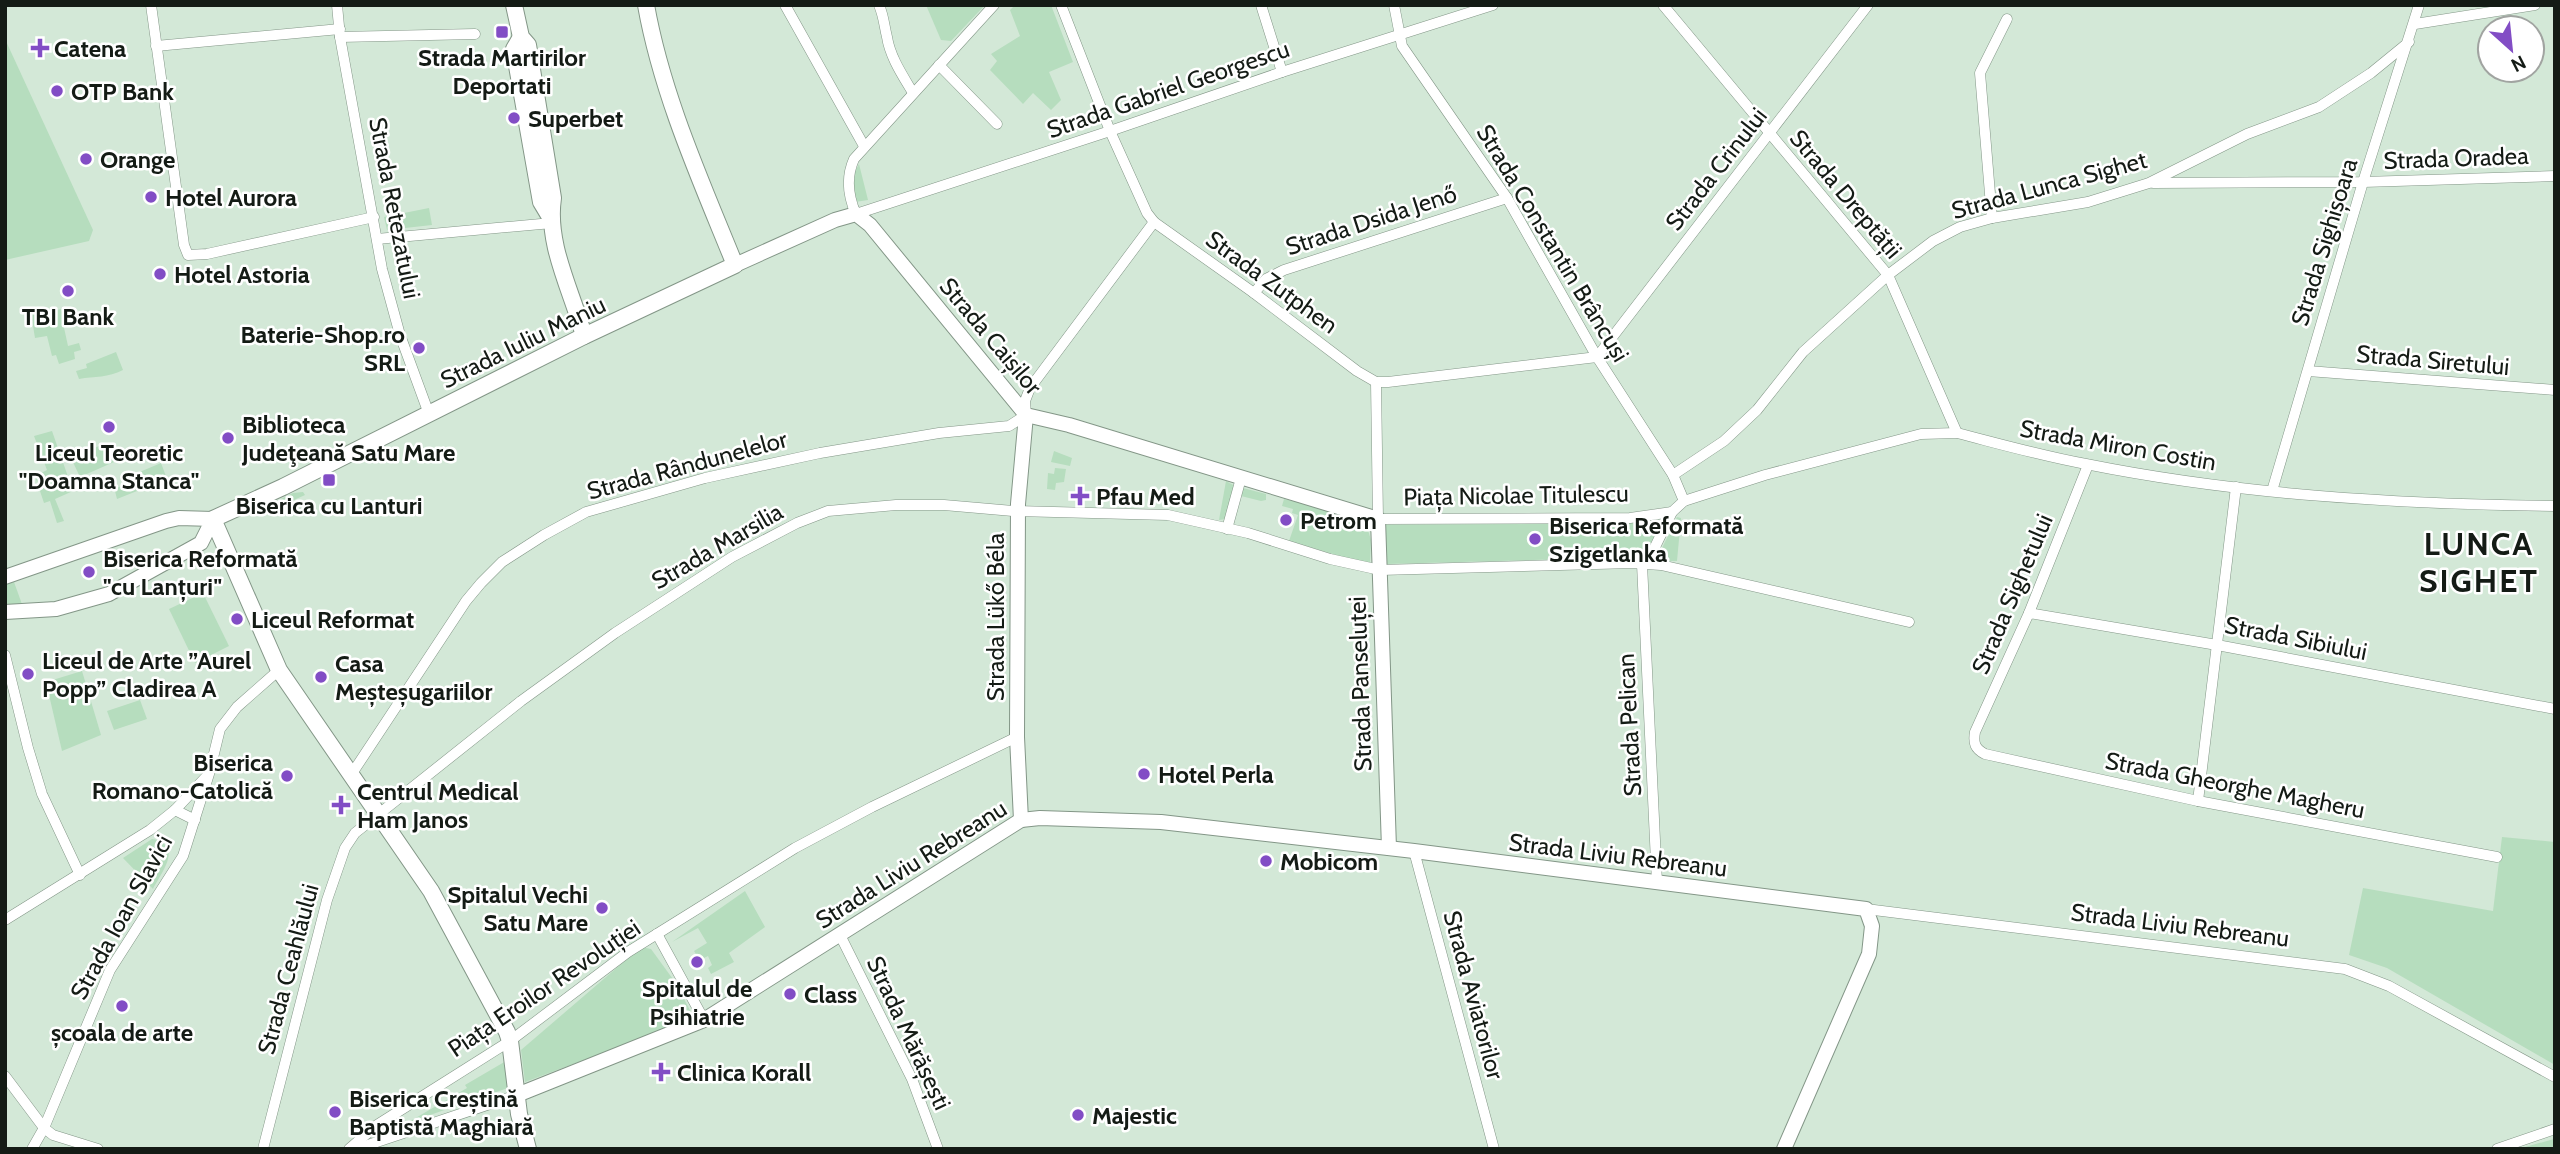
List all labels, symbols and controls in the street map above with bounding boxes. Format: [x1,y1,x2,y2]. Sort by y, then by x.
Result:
north arrow [2476,14,2546,84]
marker: Strada Martirilor Deportati [494,24,510,40]
place label: Catena [54,34,126,63]
street label: Strada Gabriel Georgescu [1043,34,1293,144]
marker: Catena [32,40,48,56]
place label: Strada Martirilor Deportati [418,43,586,100]
text: N [2507,50,2530,77]
place label: OTP Bank [71,77,174,106]
marker: OTP Bank [49,83,65,99]
street label: Strada Crinului [1659,102,1773,236]
place label: Superbet [528,104,623,133]
marker: Superbet [506,110,522,126]
street label: Strada Retezatului [363,115,427,301]
street label: Strada Constantin Brâncuși [1470,119,1635,367]
street label: Strada Dreptății [1783,124,1908,265]
street label: Strada Oradea [2383,141,2530,175]
place label: Orange [100,145,175,174]
street label: Strada Lunca Sighet [1948,145,2150,225]
marker: Orange [78,151,94,167]
street label: Strada Sighișoara [2285,154,2364,330]
street label: Strada Dsida Jenő [1282,179,1460,261]
place label: Hotel Aurora [165,183,297,212]
marker: Hotel Aurora [143,189,159,205]
street label: Strada Zutphen [1200,224,1344,340]
place label: Hotel Astoria [174,260,310,289]
marker: Hotel Astoria [152,266,168,282]
street label: Strada Caișilor [933,272,1049,401]
marker: TBI Bank [60,283,76,299]
street label: Strada Iuliu Maniu [436,290,610,394]
place label: TBI Bank [22,302,115,331]
place label: Baterie-Shop.ro SRL [240,320,405,377]
street label: Strada Siretului [2355,339,2511,381]
marker: Baterie-Shop.ro SRL [411,340,427,356]
place label: Biblioteca Judeţeană Satu Mare [241,410,455,467]
street label: Strada Miron Costin [2018,413,2218,477]
marker: Liceul Teoretic "Doamna Stanca" [101,419,117,435]
street label: Strada Rândunelelor [584,424,791,506]
marker: Biblioteca Judeţeană Satu Mare [220,430,236,446]
place label: Liceul Teoretic "Doamna Stanca" [19,438,199,495]
marker: Biserica cu Lanturi [321,472,337,488]
street label: Piața Nicolae Titulescu [1403,479,1629,512]
place label: Pfau Med [1096,482,1195,511]
marker: Pfau Med [1070,486,1090,506]
place label: Biserica cu Lanturi [236,491,422,520]
street label: Strada Marsilia [646,497,788,595]
place label: Petrom [1300,506,1377,535]
street label: Strada Sighetului [1965,510,2059,678]
place label: Biserica Reformată Szigetlanka [1549,511,1744,568]
marker: Petrom [1278,512,1294,528]
district label: LUNCA SIGHET [2419,524,2539,600]
marker: Biserica Reformată Szigetlanka [1527,531,1543,547]
street label: Strada Lükő Béla [981,532,1010,701]
place label: Biserica Reformată "cu Lanțuri" [103,544,298,602]
marker: Biserica Reformată "cu Lanțuri" [81,564,97,580]
street label: Strada Panseluței [1342,596,1379,772]
place label: Liceul Reformat [251,605,414,634]
street label: Strada Sibiului [2222,610,2370,666]
marker: Liceul Reformat [229,611,245,627]
place label: Liceul de Arte ”Aurel Popp” Cladirea A [42,646,251,703]
place label: Casa Meșteșugariilor [335,649,492,707]
street label: Strada Pelican [1611,653,1647,797]
marker: Liceul de Arte ”Aurel Popp” Cladirea A [20,666,36,682]
marker: Casa Meșteșugariilor [313,669,329,685]
street label: Strada Gheorghe Magheru [2103,746,2367,824]
place label: Biserica Romano-Catolică [92,748,273,805]
place label: Hotel Perla [1158,760,1274,789]
marker: Hotel Perla [1136,766,1152,782]
marker: Biserica Romano-Catolică [279,768,295,784]
place label: Centrul Medical Ham Janos [357,777,519,834]
street label: Strada Liviu Rebreanu [810,794,1012,934]
marker: Centrul Medical Ham Janos [331,795,351,815]
street label: Strada Liviu Rebreanu [1507,827,1729,883]
street label: Strada Ioan Slavici [64,830,178,1004]
place label: Mobicom [1280,847,1378,876]
marker: Mobicom [1258,853,1274,869]
place label: Spitalul Vechi Satu Mare [447,880,588,937]
street label: Strada Ceahlăului [251,881,325,1057]
street label: Strada Liviu Rebreanu [2069,897,2291,953]
marker: Spitalul Vechi Satu Mare [594,900,610,916]
street label: Strada Aviatorilor [1438,908,1511,1083]
street label: Piața Eroilor Revoluției [442,913,646,1064]
street label: Strada Mărășești [860,952,957,1115]
marker: Spitalul de Psihiatrie [689,954,705,970]
place label: Spitalul de Psihiatrie [642,974,752,1031]
place label: Class [804,980,857,1009]
marker: Class [782,986,798,1002]
marker: școala de arte [114,998,130,1014]
place label: școala de arte [51,1018,193,1048]
place label: Clinica Korall [677,1058,811,1087]
marker: Clinica Korall [651,1062,671,1082]
place label: Biserica Creștină Baptistă Maghiară [349,1084,534,1141]
place label: Majestic [1092,1101,1177,1130]
marker: Biserica Creștină Baptistă Maghiară [327,1104,343,1120]
marker: Majestic [1070,1107,1086,1123]

